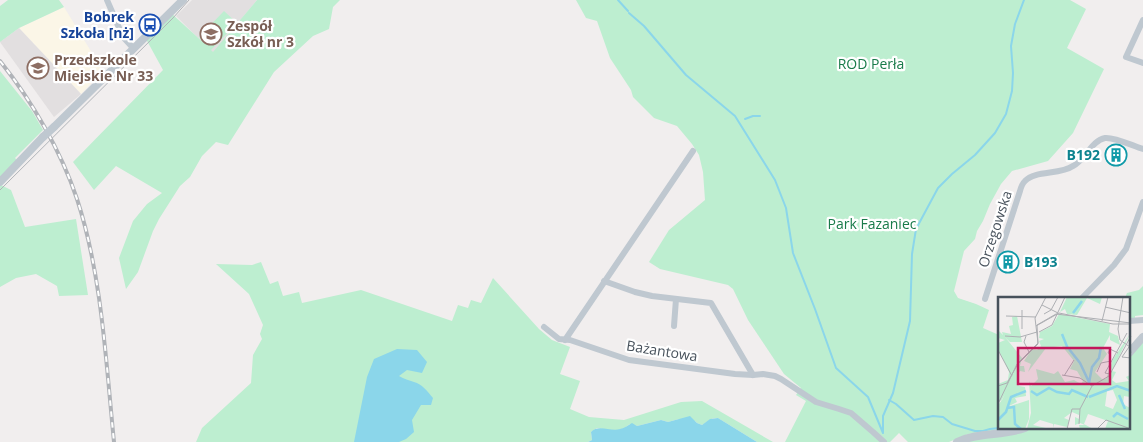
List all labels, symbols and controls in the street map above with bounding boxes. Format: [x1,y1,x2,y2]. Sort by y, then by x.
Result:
place label: Bobrek Szkoła [nż] [60,7,134,42]
bus stop icon: Bobrek Szkoła [nż] [138,13,162,37]
place label: Zespół Szkół nr 3 [227,16,294,51]
school or university icon: Zespół Szkół nr 3 [199,22,223,46]
place label: Przedszkole Miejskie Nr 33 [54,50,153,85]
park label: ROD Perła [838,54,904,73]
school or university icon: Przedszkole Miejskie Nr 33 [26,56,50,80]
building icon: B192 [1104,143,1128,167]
place label: B192 [1067,145,1100,164]
street label: Orzegowska [973,188,1016,270]
park label: Park Fazaniec [828,214,917,233]
building icon: B193 [996,250,1020,274]
place label: B193 [1024,252,1057,271]
inset map [998,297,1130,430]
street label: Bażantowa [625,336,699,366]

